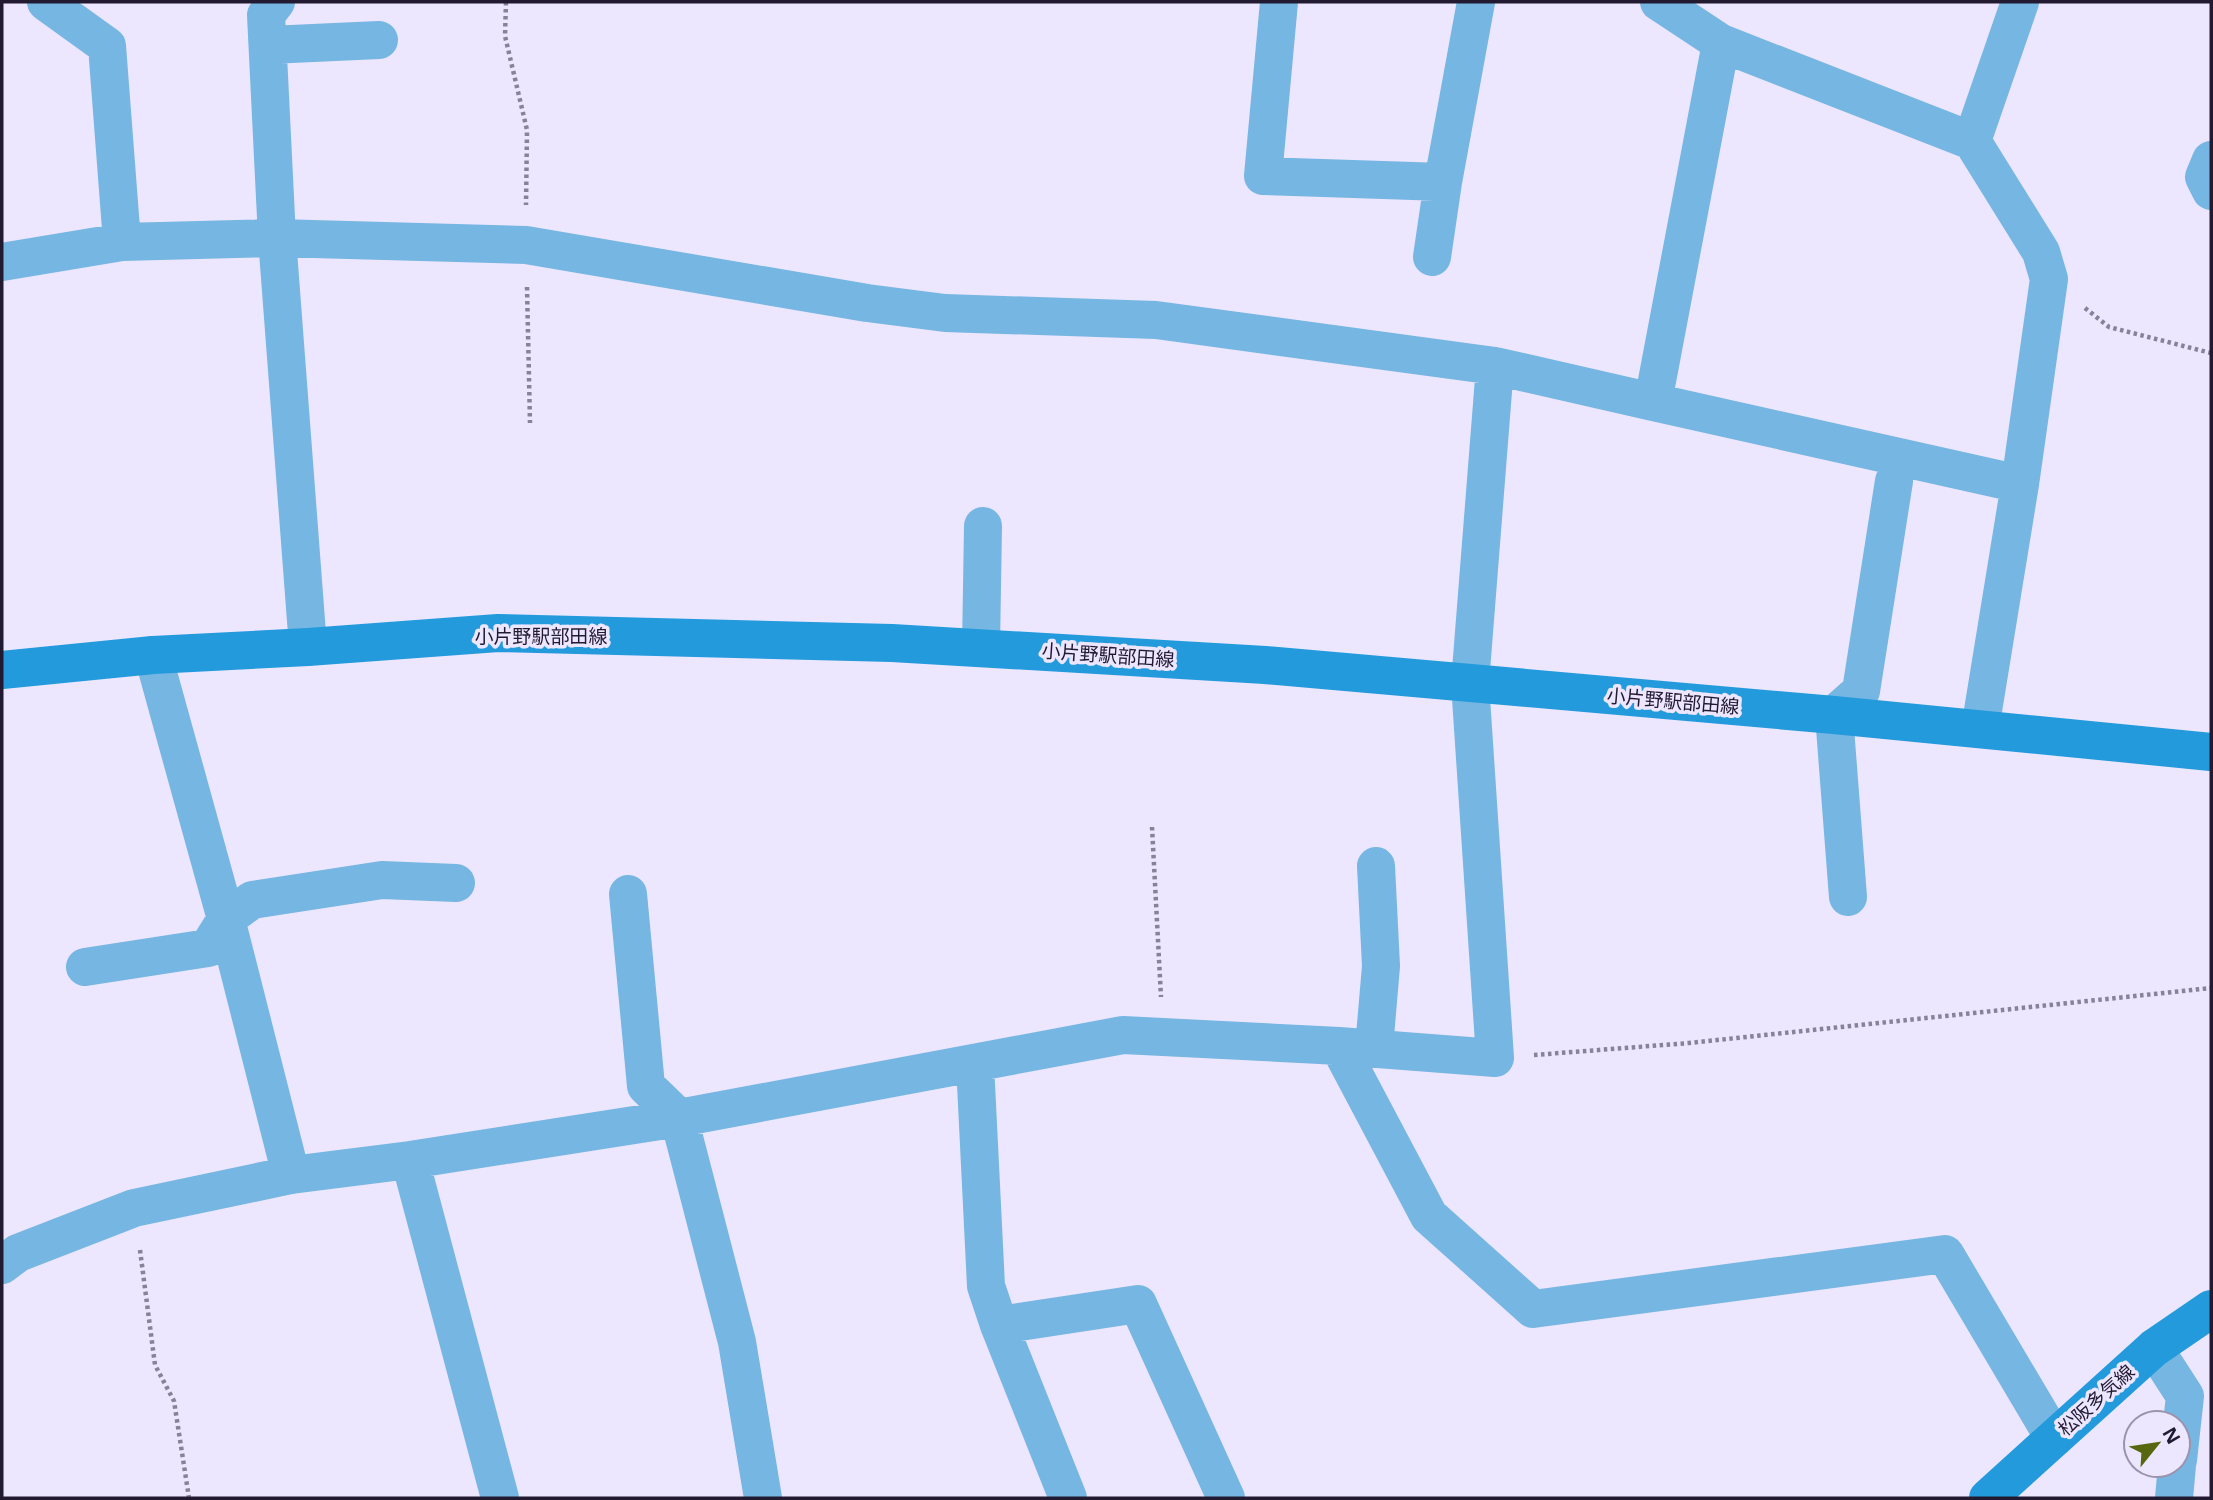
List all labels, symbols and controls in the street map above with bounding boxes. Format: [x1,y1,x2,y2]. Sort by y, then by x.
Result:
street label: 小片野駅部田線 [474,623,608,649]
street label: 小片野駅部田線 [1041,637,1175,673]
street label: 小片野駅部田線 [1606,682,1740,720]
street label: 松阪多気線 [2052,1359,2140,1441]
north arrow [2122,1409,2192,1479]
text: N [2157,1422,2187,1449]

